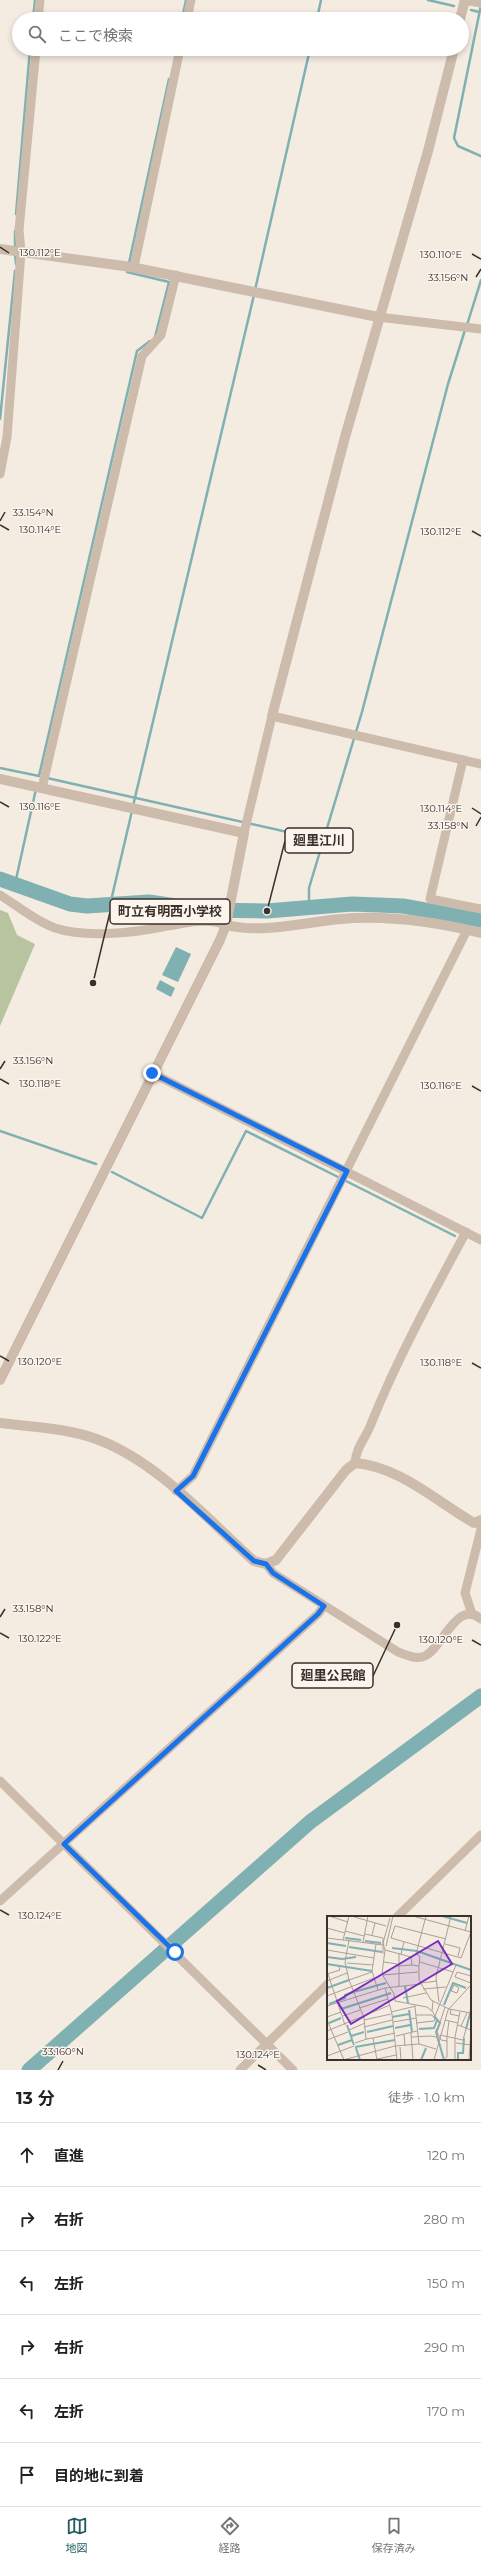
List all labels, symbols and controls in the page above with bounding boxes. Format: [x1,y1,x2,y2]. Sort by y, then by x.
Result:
search box [12,12,469,56]
icon: search [26,23,48,45]
text: ここで検索 [58,26,133,45]
text: 130.112°E [19,246,61,259]
text: 130.110°E [420,248,463,261]
text: 33.156°N [428,271,468,284]
text: 33.154°N [12,506,54,519]
text: 130.114°E [19,523,61,536]
text: 130.112°E [420,525,462,538]
text: 130.116°E [19,800,61,813]
text: 130.114°E [420,802,462,815]
text: 33.158°N [427,819,469,832]
callout: 廻里江川 [285,828,353,853]
text: 廻里江川 [293,832,345,848]
callout: 町立有明西小学校 [110,899,230,924]
text: 町立有明西小学校 [118,903,222,919]
text: 33.156°N [13,1054,53,1067]
route end [143,1064,161,1082]
text: 130.118°E [19,1077,61,1090]
text: 130.116°E [420,1079,462,1092]
text: 130.120°E [18,1355,63,1368]
text: 130.118°E [420,1356,462,1369]
text: 33.158°N [12,1602,54,1615]
text: 130.122°E [18,1632,62,1645]
text: 130.120°E [419,1633,464,1646]
callout: 廻里公民館 [292,1663,373,1688]
text: 廻里公民館 [300,1667,366,1683]
text: 130.124°E [18,1909,62,1922]
inset map [327,1916,471,2060]
route start [166,1943,184,1961]
text: 33.160°N [42,2045,84,2058]
text: 130.124°E [236,2048,280,2061]
text: 13 分 [16,2088,55,2108]
text: 徒歩 · 1.0 km [388,2089,465,2105]
icon: ahead [16,2144,38,2166]
text: 直進 [54,2146,84,2165]
text: 120 m [427,2147,465,2163]
icon: right [16,2208,38,2230]
text: 右折 [54,2210,84,2229]
text: 280 m [424,2211,465,2227]
icon: left [16,2272,38,2294]
text: 左折 [54,2274,84,2293]
text: 150 m [427,2275,465,2291]
icon: right [16,2336,38,2358]
text: 右折 [54,2338,84,2357]
text: 290 m [424,2339,465,2355]
icon: left [16,2400,38,2422]
text: 左折 [54,2402,84,2421]
text: 170 m [427,2403,465,2419]
icon: arrive [16,2464,38,2486]
text: 目的地に到着 [54,2466,144,2485]
tab: 地図 [66,2515,88,2555]
tab: 経路 [219,2515,241,2555]
tab: 保存済み [372,2515,416,2555]

